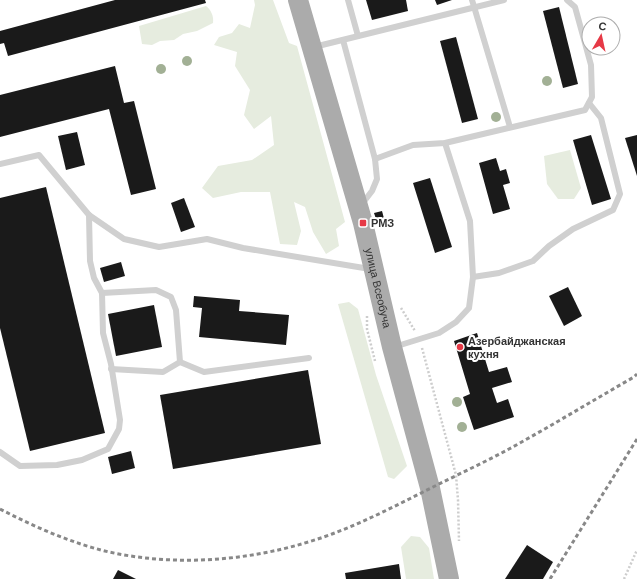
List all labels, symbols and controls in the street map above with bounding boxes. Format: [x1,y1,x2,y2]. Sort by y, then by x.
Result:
north arrow [581,16,621,56]
text: С [598,20,607,33]
place label: РМЗ [371,217,394,229]
marker: РМЗ [358,218,368,228]
street label: улица Всеобуча [363,247,394,330]
place label: Азербайджанская кухня [468,335,566,360]
marker: Азербайджанская кухня [455,342,465,352]

